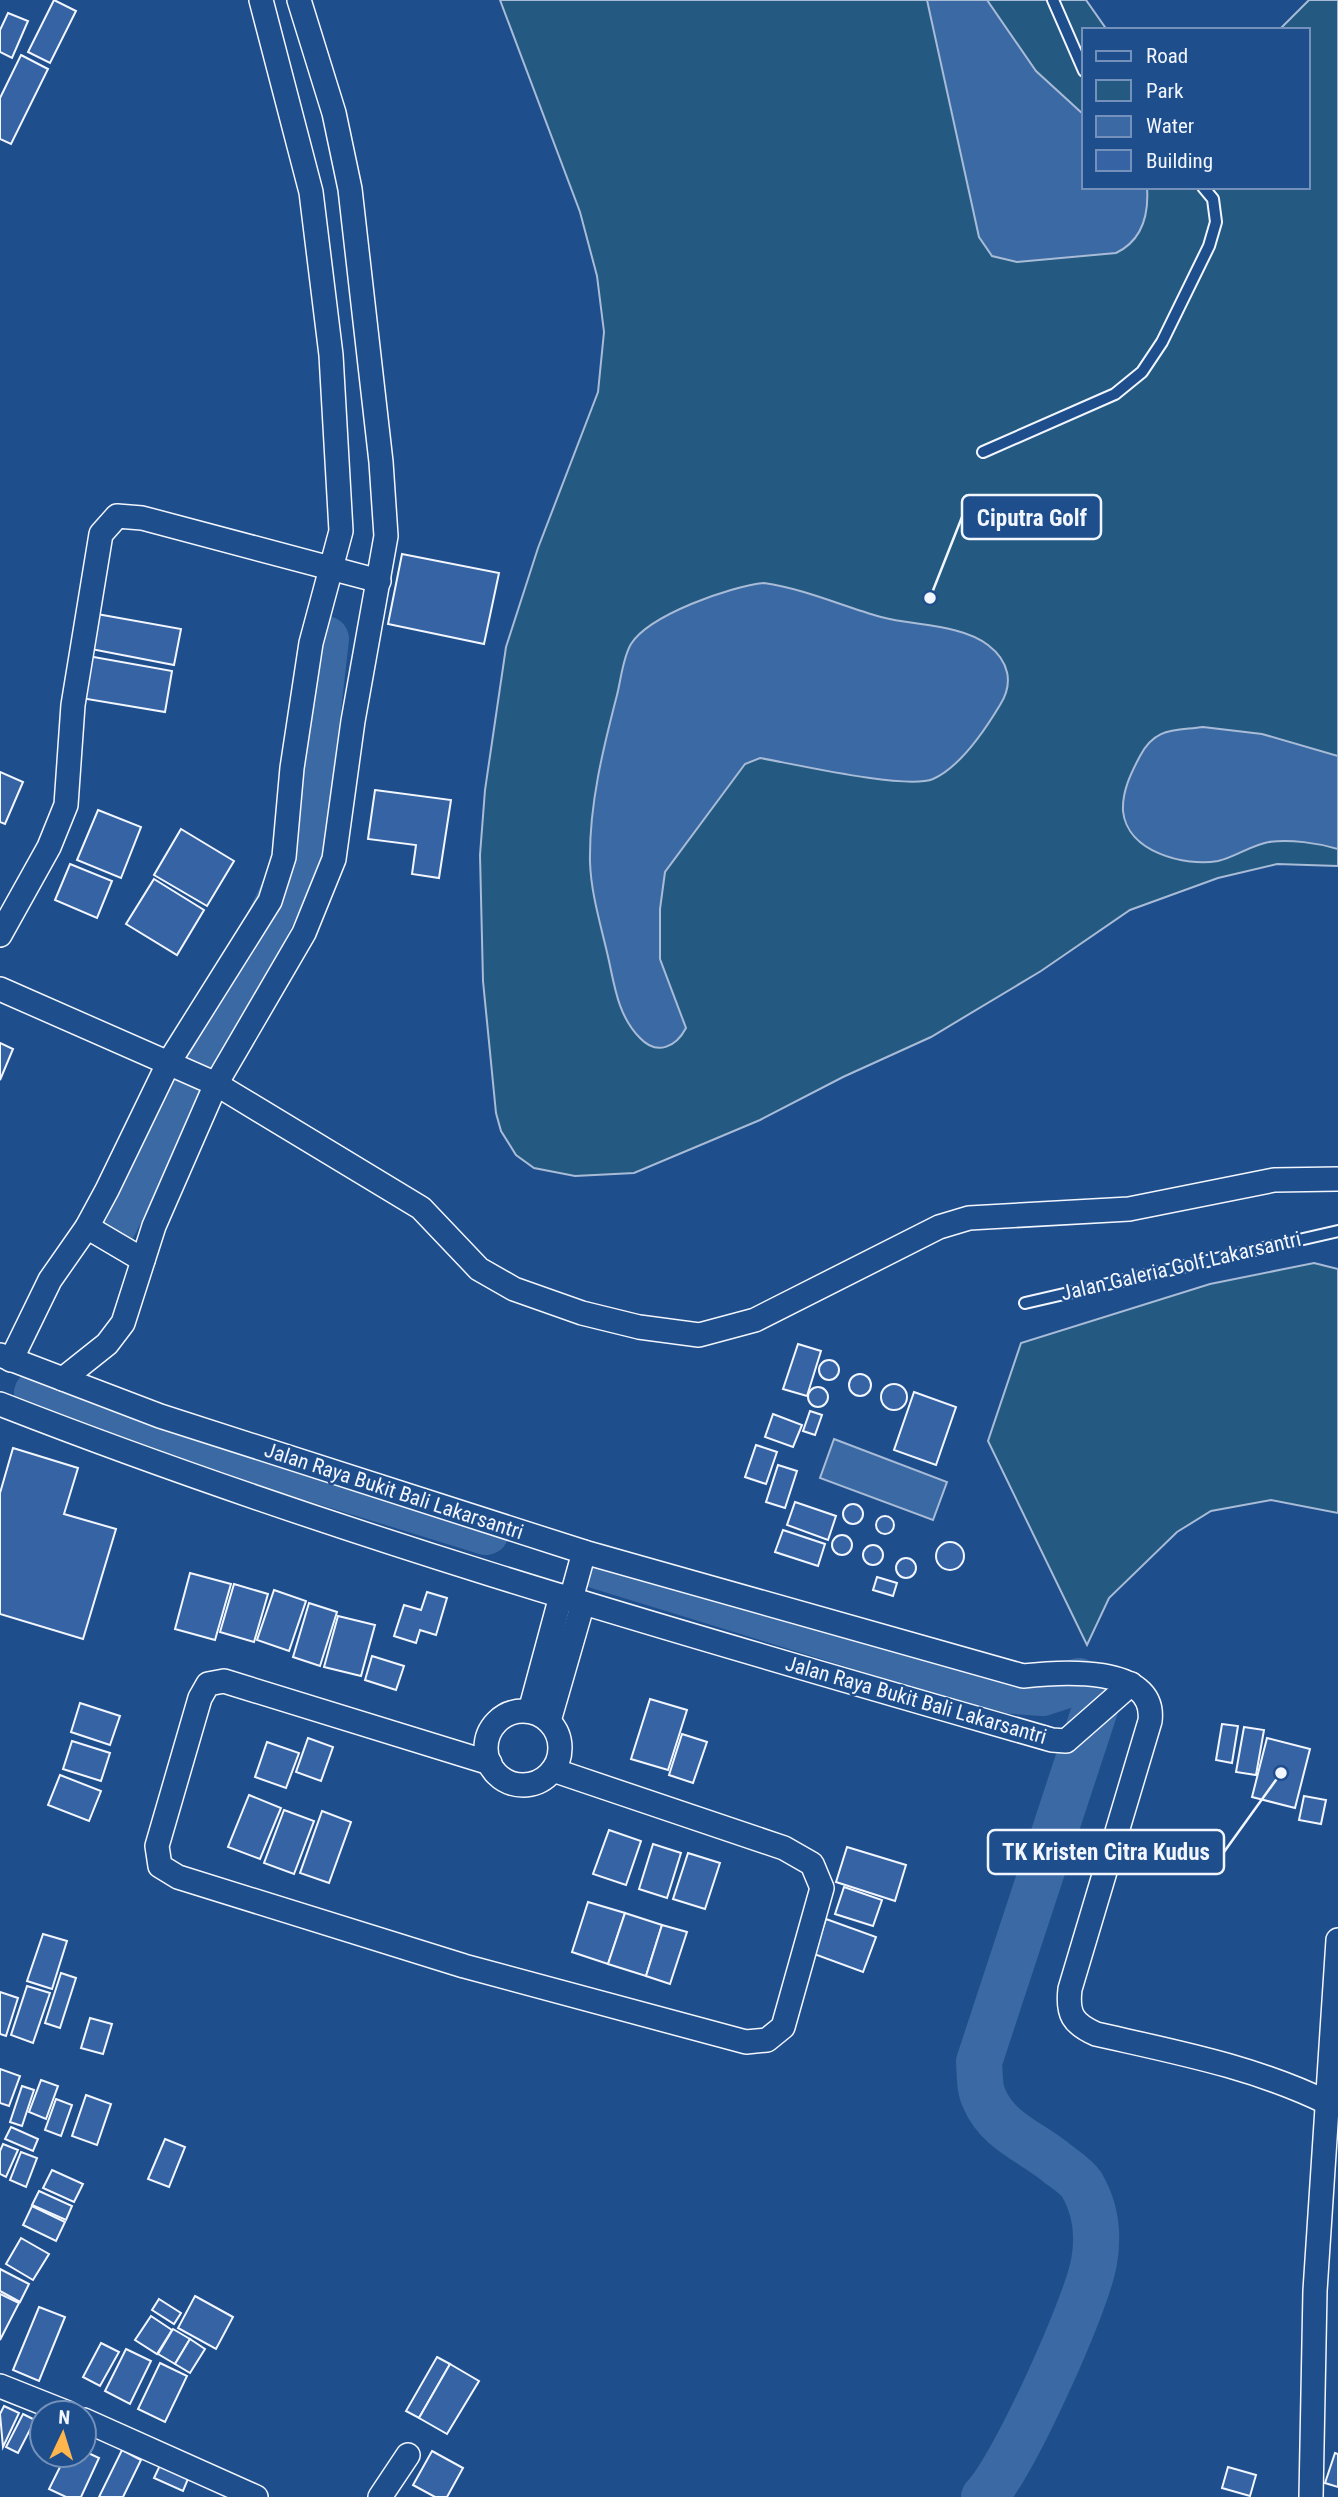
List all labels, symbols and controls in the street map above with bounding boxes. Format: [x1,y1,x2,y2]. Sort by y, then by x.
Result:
legend [1082,28,1310,189]
text: Road [1146,44,1188,68]
text: Park [1146,79,1184,103]
text: Water [1146,114,1194,138]
text: Building [1146,149,1213,173]
callout: Ciputra Golf [962,495,1101,539]
text: Ciputra Golf [977,505,1088,532]
street label: Jalan Galeria Golf Lakarsantri [1059,1227,1303,1305]
street label: Jalan Raya Bukit Bali Lakarsantri [262,1438,526,1544]
street label: Jalan Raya Bukit Bali Lakarsantri [783,1651,1049,1749]
callout: TK Kristen Citra Kudus [988,1830,1224,1874]
text: TK Kristen Citra Kudus [1002,1839,1210,1866]
north arrow [28,2399,98,2469]
text: N [58,2406,71,2429]

